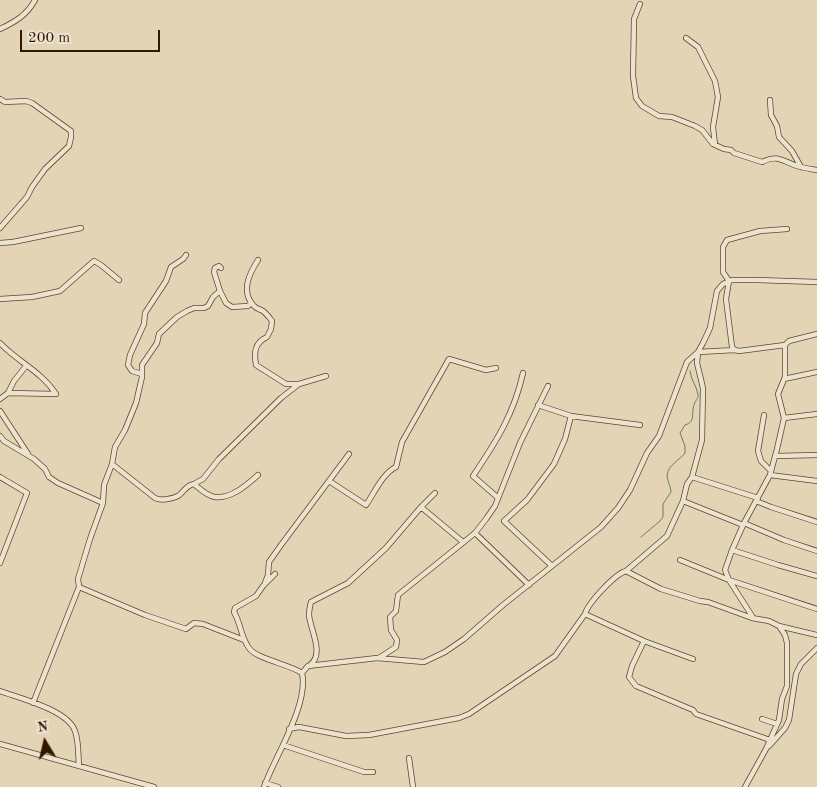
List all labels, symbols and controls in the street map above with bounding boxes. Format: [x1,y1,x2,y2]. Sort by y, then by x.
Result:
scale bar [22,20,162,52]
text: 200 m [28,31,70,46]
north arrow [20,717,70,767]
text: N [36,719,49,735]

